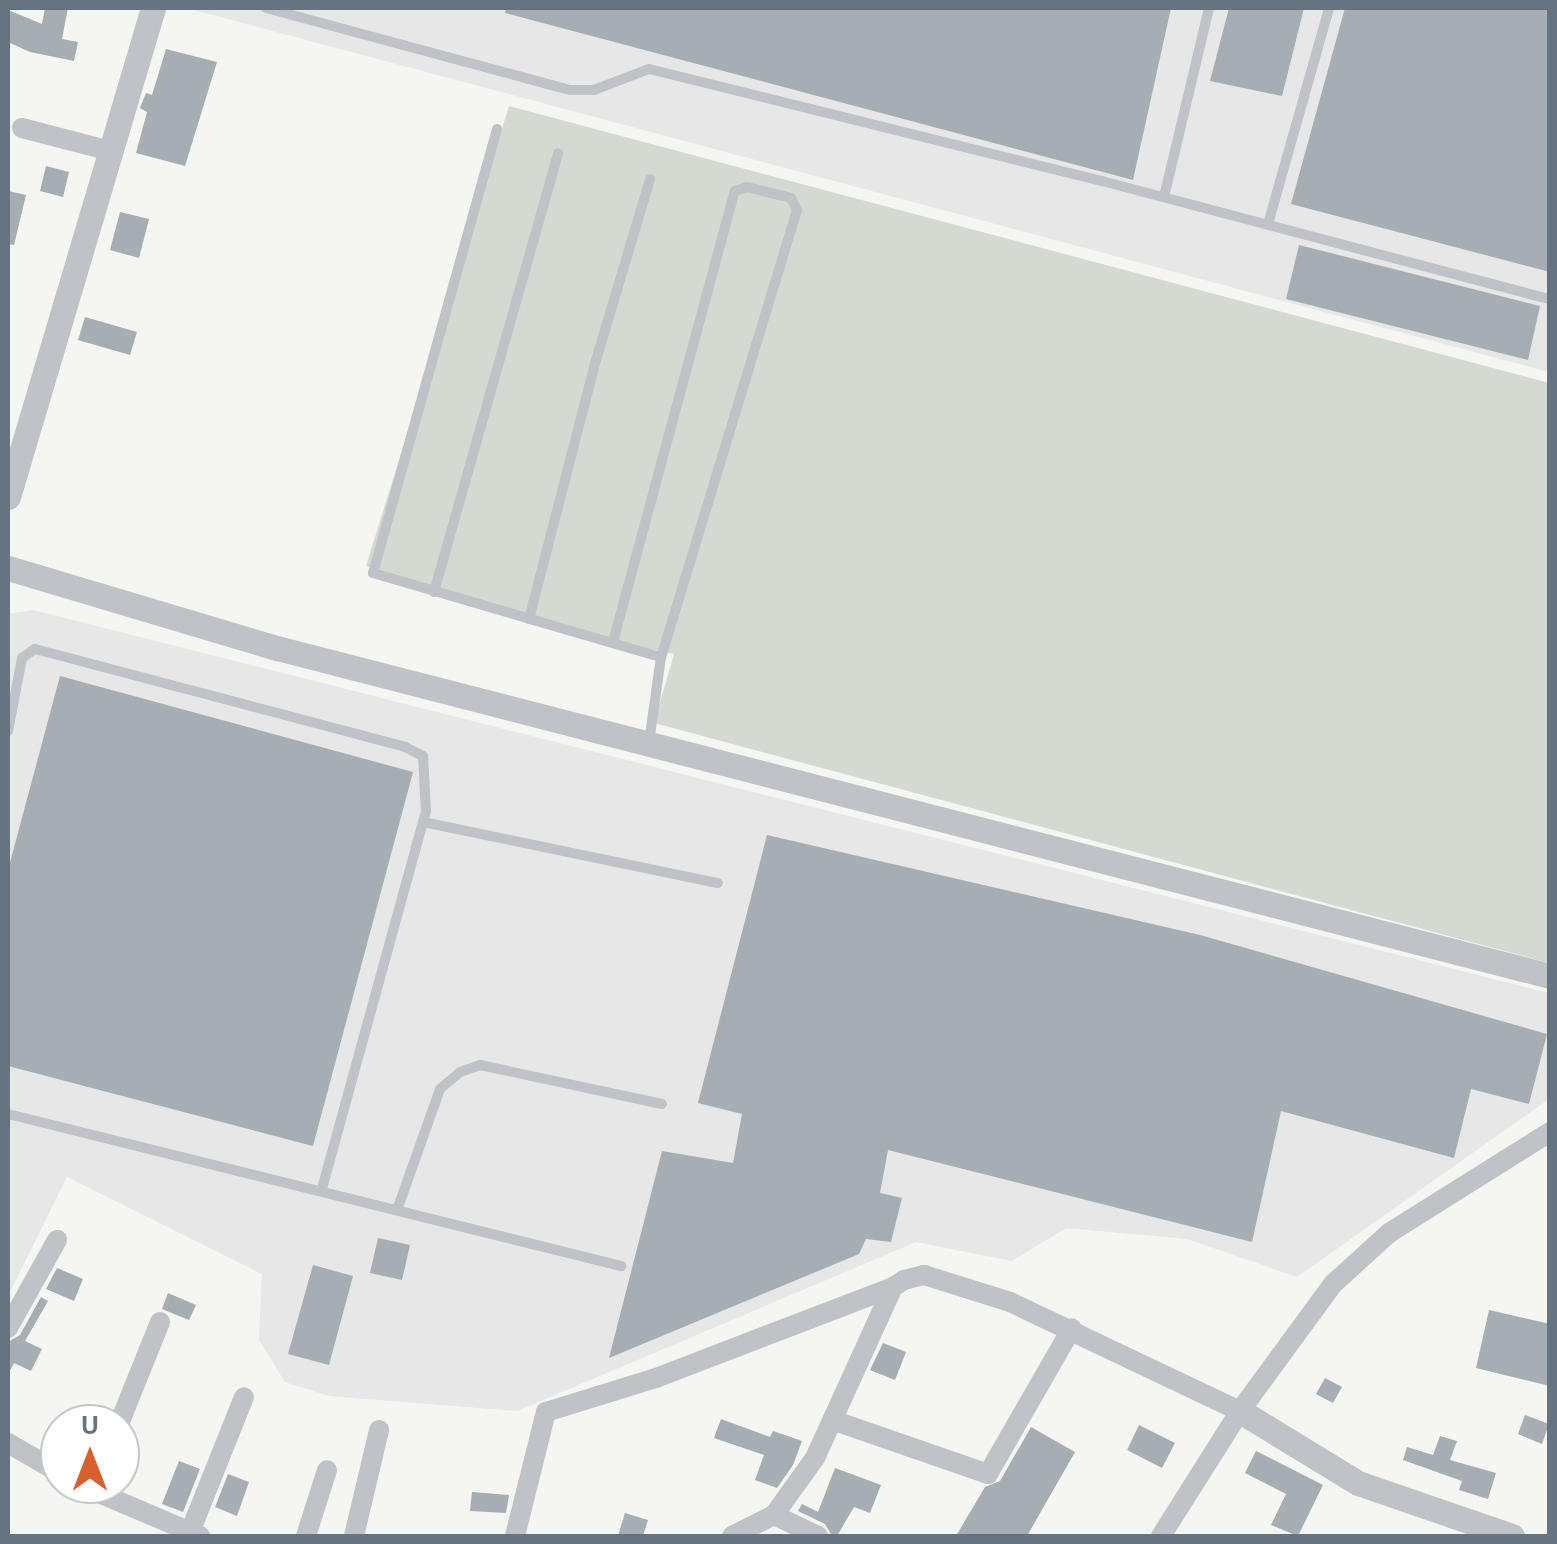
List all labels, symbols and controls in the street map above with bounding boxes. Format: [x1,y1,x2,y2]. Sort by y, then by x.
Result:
north arrow [40,1404,140,1504]
text: U [81,1412,99,1440]

